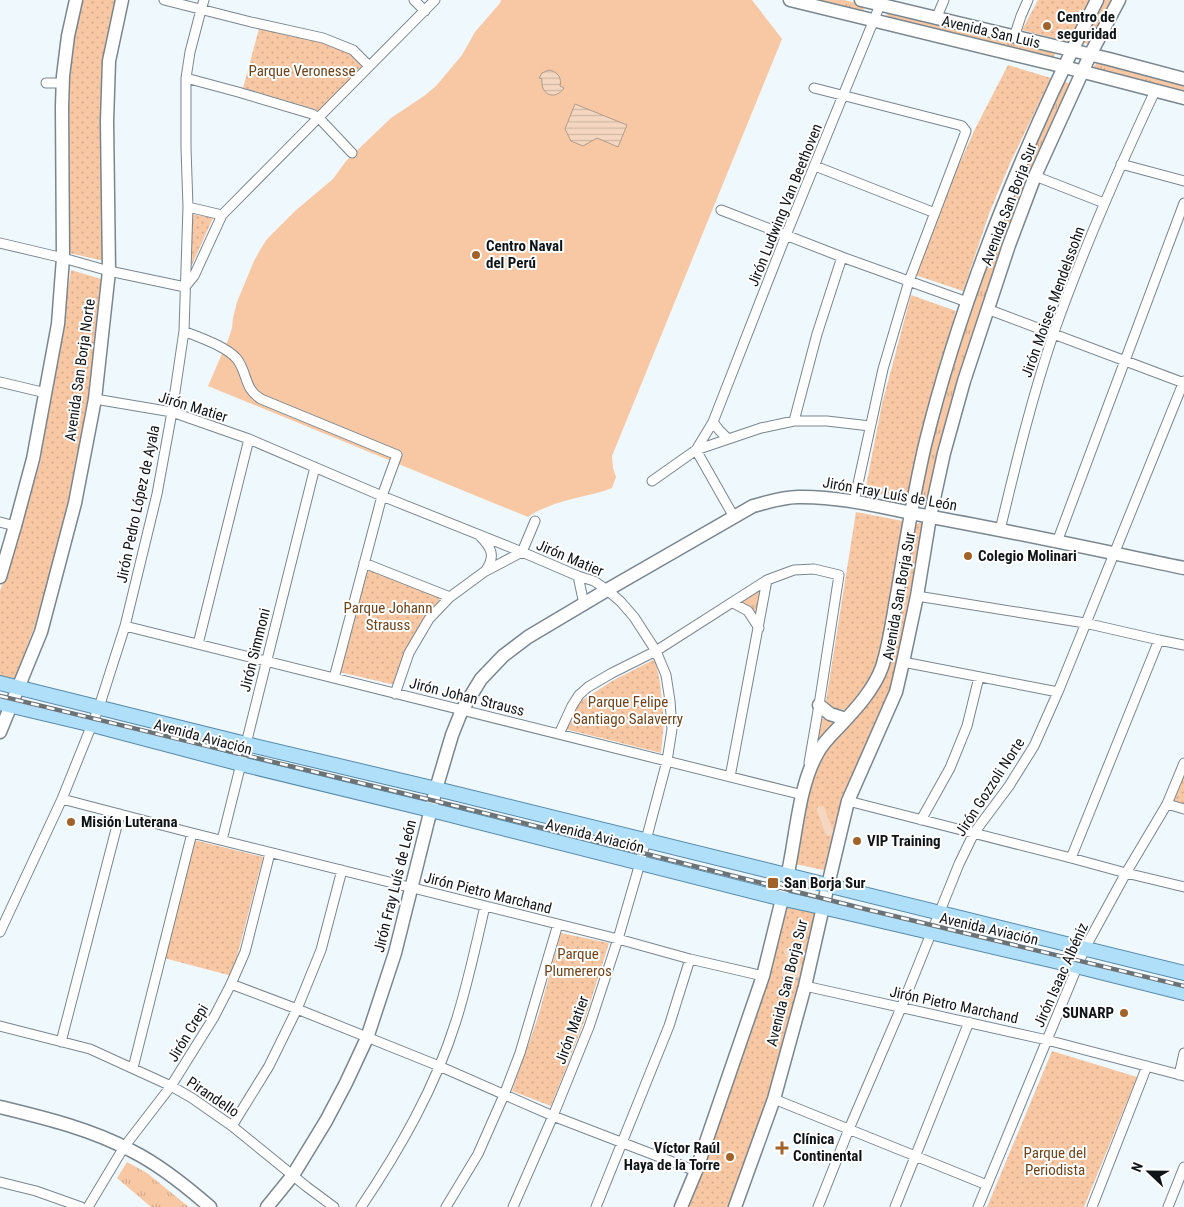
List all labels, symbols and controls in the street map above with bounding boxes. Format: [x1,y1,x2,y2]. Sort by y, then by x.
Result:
place label: Centro de seguridad [1057,8,1117,43]
street label: Avenida San Luis [940,12,1042,52]
marker: Centro de seguridad [1041,20,1053,32]
park label: Parque Veronesse [248,62,356,80]
street label: Jirón Ludwing Van Beethoven [744,121,826,289]
street label: Avenida San Borja Sur [977,140,1041,268]
street label: Jirón Moises Mendelssohn [1017,224,1089,380]
place label: Centro Naval del Perú [486,237,563,272]
marker: Centro Naval del Perú [470,249,482,261]
street label: Avenida San Borja Norte [61,298,99,442]
street label: Jirón Matier [156,388,230,426]
street label: Jirón Pedro López de Ayala [112,424,164,584]
street label: Jirón Fray Luís de León [821,473,959,515]
street label: Avenida San Borja Sur [879,530,919,662]
street label: Jirón Matier [534,536,607,580]
place label: Colegio Molinari [978,547,1077,565]
marker: Colegio Molinari [962,550,974,562]
park label: Parque Johann Strauss [344,599,432,634]
street label: Jirón Simmoni [236,606,274,694]
street label: Jirón Johan Strauss [408,674,527,720]
park label: Parque Felipe Santiago Salaverry [573,693,683,728]
street label: Avenida Aviación [152,715,254,759]
street label: Jirón Gozzoli Norte [951,734,1029,840]
place label: Misión Luterana [81,813,178,831]
street label: Avenida Aviación [544,815,646,857]
marker: Misión Luterana [65,816,77,828]
street label: Jirón Fray Luís de León [370,818,420,954]
place label: VIP Training [867,832,941,850]
marker: VIP Training [851,835,863,847]
street label: Jirón Pietro Marchand [422,868,554,918]
place label: San Borja Sur [784,874,866,892]
marker: San Borja Sur [766,876,780,890]
street label: Avenida Aviación [938,909,1040,949]
street label: Avenida San Borja Sur [763,917,812,1048]
street label: Jirón Isaac Albéniz [1030,920,1092,1030]
park label: Parque Plumereros [544,945,612,980]
street label: Jirón Pietro Marchand [888,983,1020,1027]
street label: Jirón Matier [551,993,593,1067]
street label: Jirón Crepi [164,1001,212,1065]
place label: SUNARP [1062,1004,1114,1022]
marker: SUNARP [1118,1007,1130,1019]
street label: Pirandello [183,1073,243,1121]
place label: Clínica Continental [793,1130,862,1165]
place label: Víctor Raúl Haya de la Torre [624,1139,720,1174]
marker: Clínica Continental [775,1141,789,1155]
park label: Parque del Periodista [1024,1144,1087,1179]
north arrow [1124,1147,1174,1197]
marker: Víctor Raúl Haya de la Torre [724,1151,736,1163]
text: N [1128,1160,1146,1174]

